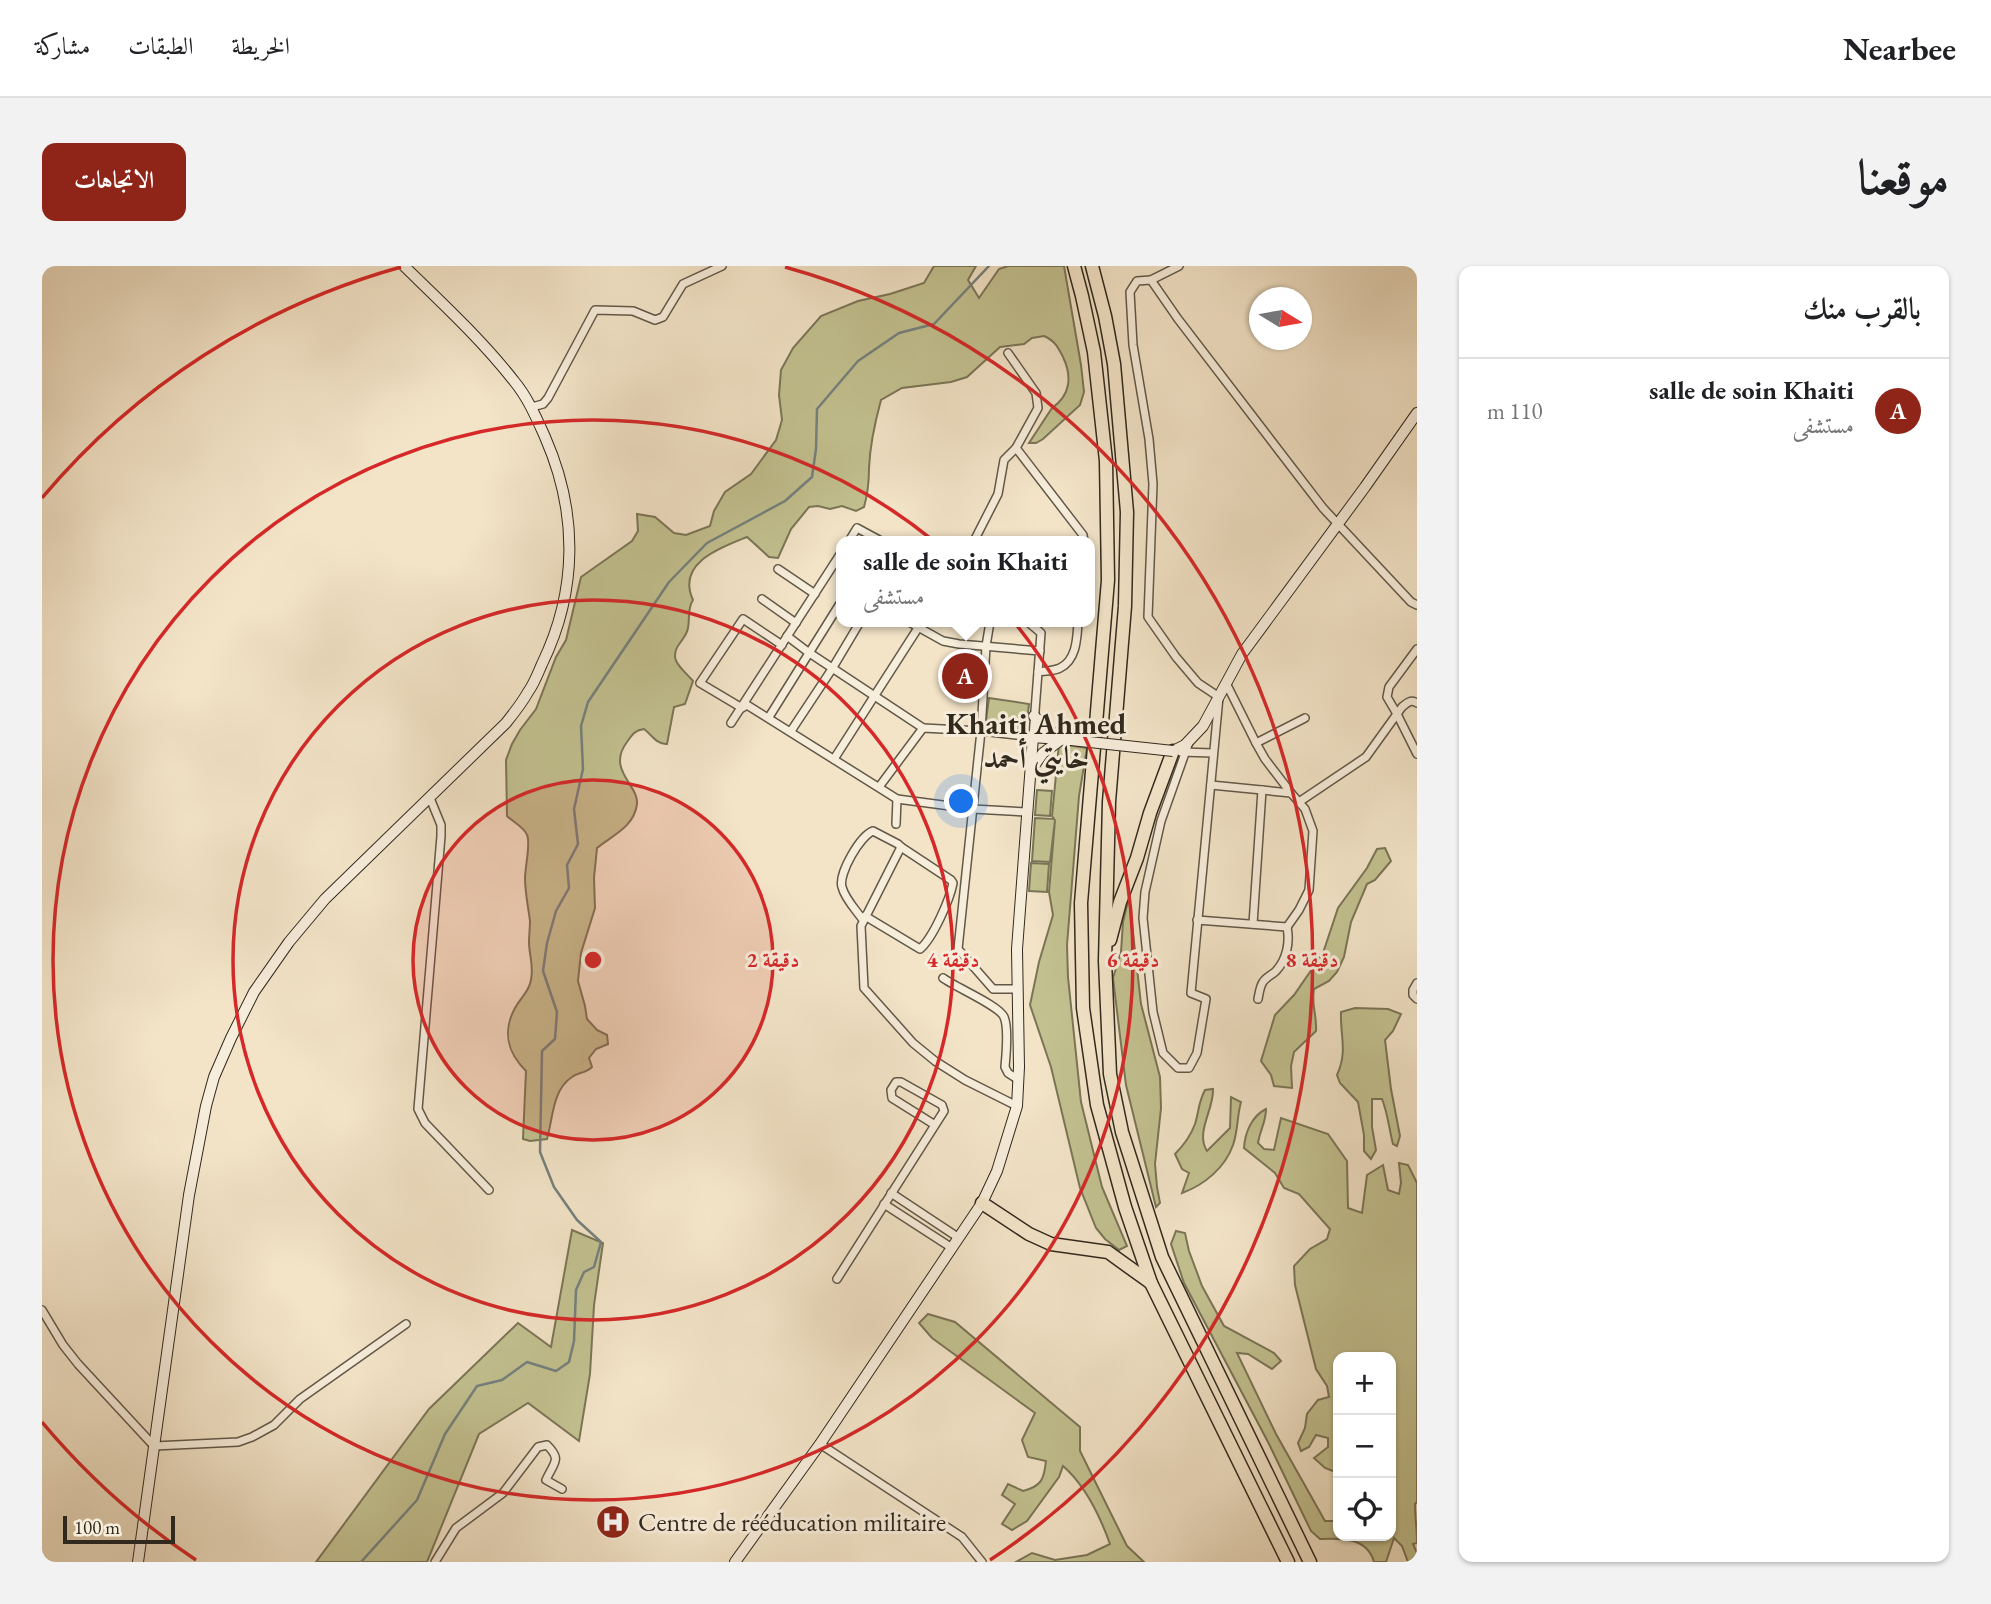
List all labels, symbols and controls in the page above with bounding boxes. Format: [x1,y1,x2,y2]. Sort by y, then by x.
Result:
text: Nearbee [1843,27,1956,70]
text: مشاركة [35,30,90,61]
text: الطبقات [128,30,194,61]
text: الخريطة [232,30,290,61]
button: الاتجاهات [42,143,186,221]
text: موقعنا [1857,145,1949,209]
north arrow [1249,287,1312,350]
text: بالقرب منك [1803,289,1921,328]
text: salle de soin Khaiti [1649,373,1854,407]
text: 110 m [1487,396,1543,426]
text: A [1890,396,1906,426]
text: مستشفى [1793,410,1854,440]
popup [836,536,1095,627]
text: salle de soin Khaiti [863,544,1068,578]
text: مستشفى [863,581,924,611]
pin: A [942,650,988,702]
district label: Khaiti Ahmed خايتي أحمد [946,704,1127,784]
your location [944,784,978,818]
text: 2 دقيقة [747,946,799,973]
text: 4 دقيقة [927,946,979,973]
text: 6 دقيقة [1107,946,1159,973]
text: 8 دقيقة [1286,946,1338,973]
centre of rings [581,948,605,972]
map controls [1333,1352,1396,1541]
button: + [1333,1352,1396,1415]
button: − [1333,1415,1396,1478]
button: locate [1333,1478,1396,1541]
hospital icon: Centre de rééducation militaire [594,1503,632,1541]
place label: Centre de rééducation militaire [638,1505,946,1539]
scale bar [63,1513,175,1545]
text: 100 m [74,1515,120,1540]

